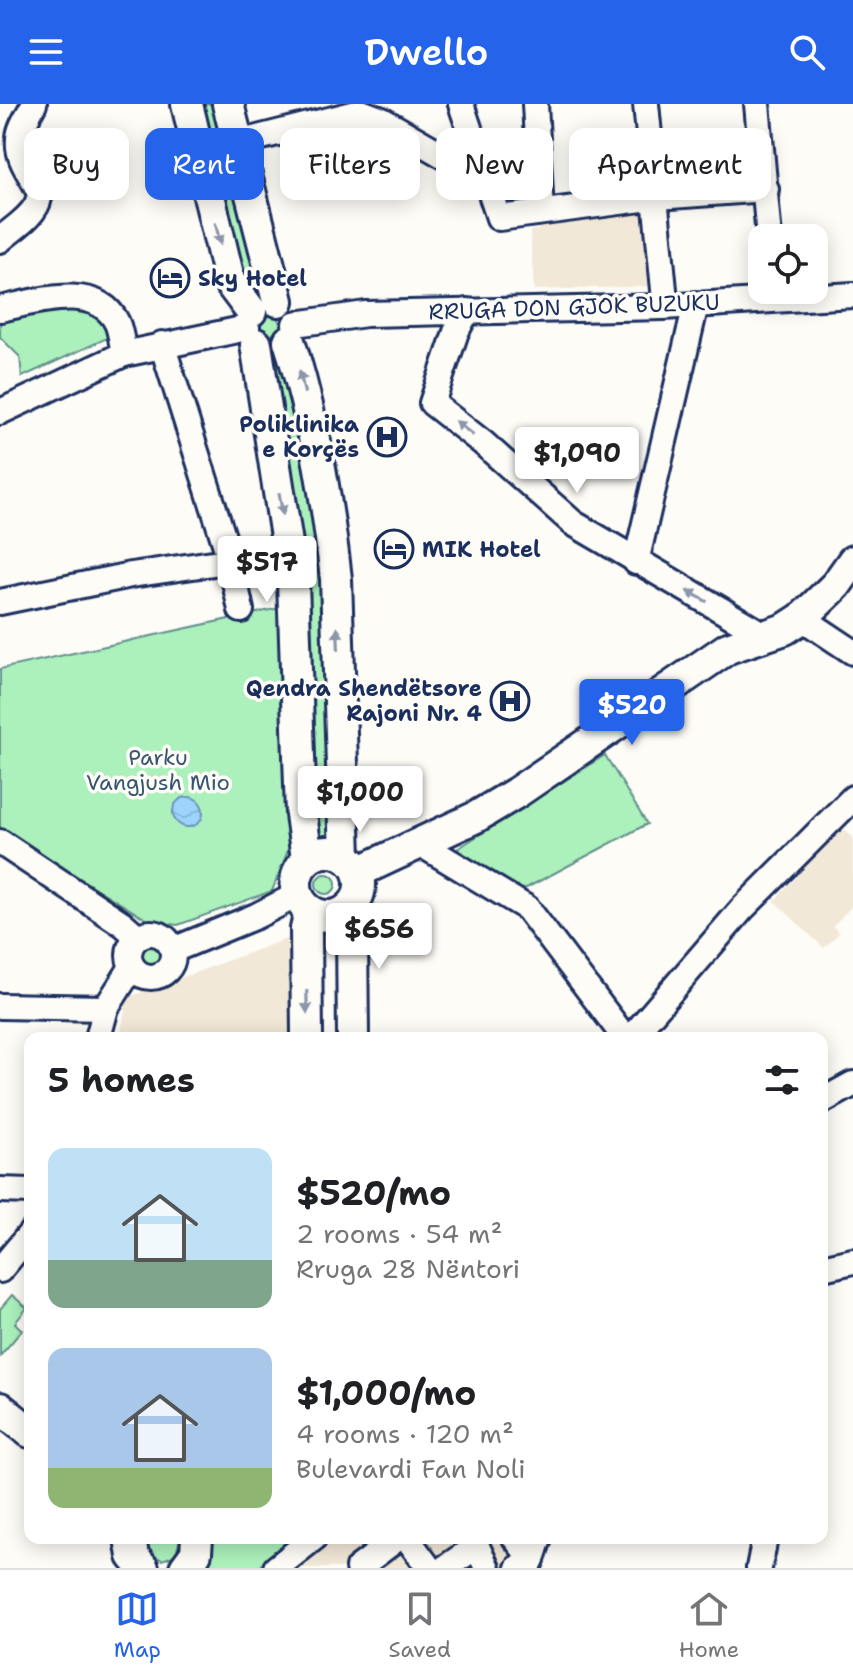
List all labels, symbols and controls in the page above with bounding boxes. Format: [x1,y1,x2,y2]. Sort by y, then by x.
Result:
text: Dwello [365,28,488,77]
icon: menu [24,30,68,74]
icon: search [785,30,829,74]
chip: Buy [24,128,129,200]
chip: Rent [145,128,264,200]
chip: Filters [280,128,420,200]
chip: New [436,128,553,200]
chip: Apartment [569,128,771,200]
one-way arrow [213,222,225,247]
map controls [748,224,828,304]
button: locate [748,224,828,304]
hotel icon: Sky Hotel [149,257,191,299]
place label: Sky Hotel [198,264,307,293]
street label: RRUGA DON GJOK BUZUKU [428,287,720,327]
one-way arrow [295,369,307,394]
place label: Poliklinika e Korçës [239,410,359,464]
hospital icon: Poliklinika e Korçës [366,416,408,458]
one-way arrow [454,420,474,437]
pin: $1,090 [512,427,642,495]
text: $1,090 [533,435,621,470]
one-way arrow [276,492,288,517]
hotel icon: MIK Hotel [373,528,415,570]
place label: MIK Hotel [422,535,541,564]
pin: $517 [220,536,314,604]
text: $517 [236,544,298,579]
one-way arrow [686,589,708,603]
one-way arrow [332,626,345,651]
place label: Qendra Shendëtsore Rajoni Nr. 4 [246,674,483,728]
pin: $520 [585,679,679,747]
hospital icon: Qendra Shendëtsore Rajoni Nr. 4 [489,680,531,722]
text: $520 [597,687,667,722]
park label: Parku Vangjush Mio [86,743,230,797]
pin: $1,000 [295,766,425,834]
text: $1,000 [316,774,404,809]
pin: $656 [332,903,426,971]
text: $656 [344,911,414,946]
one-way arrow [301,990,313,1015]
text: 5 homes [48,1057,195,1103]
icon: filters [760,1058,804,1102]
text: $520/mo [296,1170,451,1216]
icon: home [112,1180,208,1276]
text: 2 rooms · 54 m² [296,1216,502,1251]
text: Rruga 28 Nëntori [296,1251,520,1286]
text: $1,000/mo [296,1370,476,1416]
icon: home [112,1380,208,1476]
text: 4 rooms · 120 m² [296,1416,514,1451]
text: Bulevardi Fan Noli [296,1451,526,1486]
tab: Map [114,1587,161,1664]
tab: Saved [389,1587,451,1664]
tab: Home [679,1587,739,1664]

